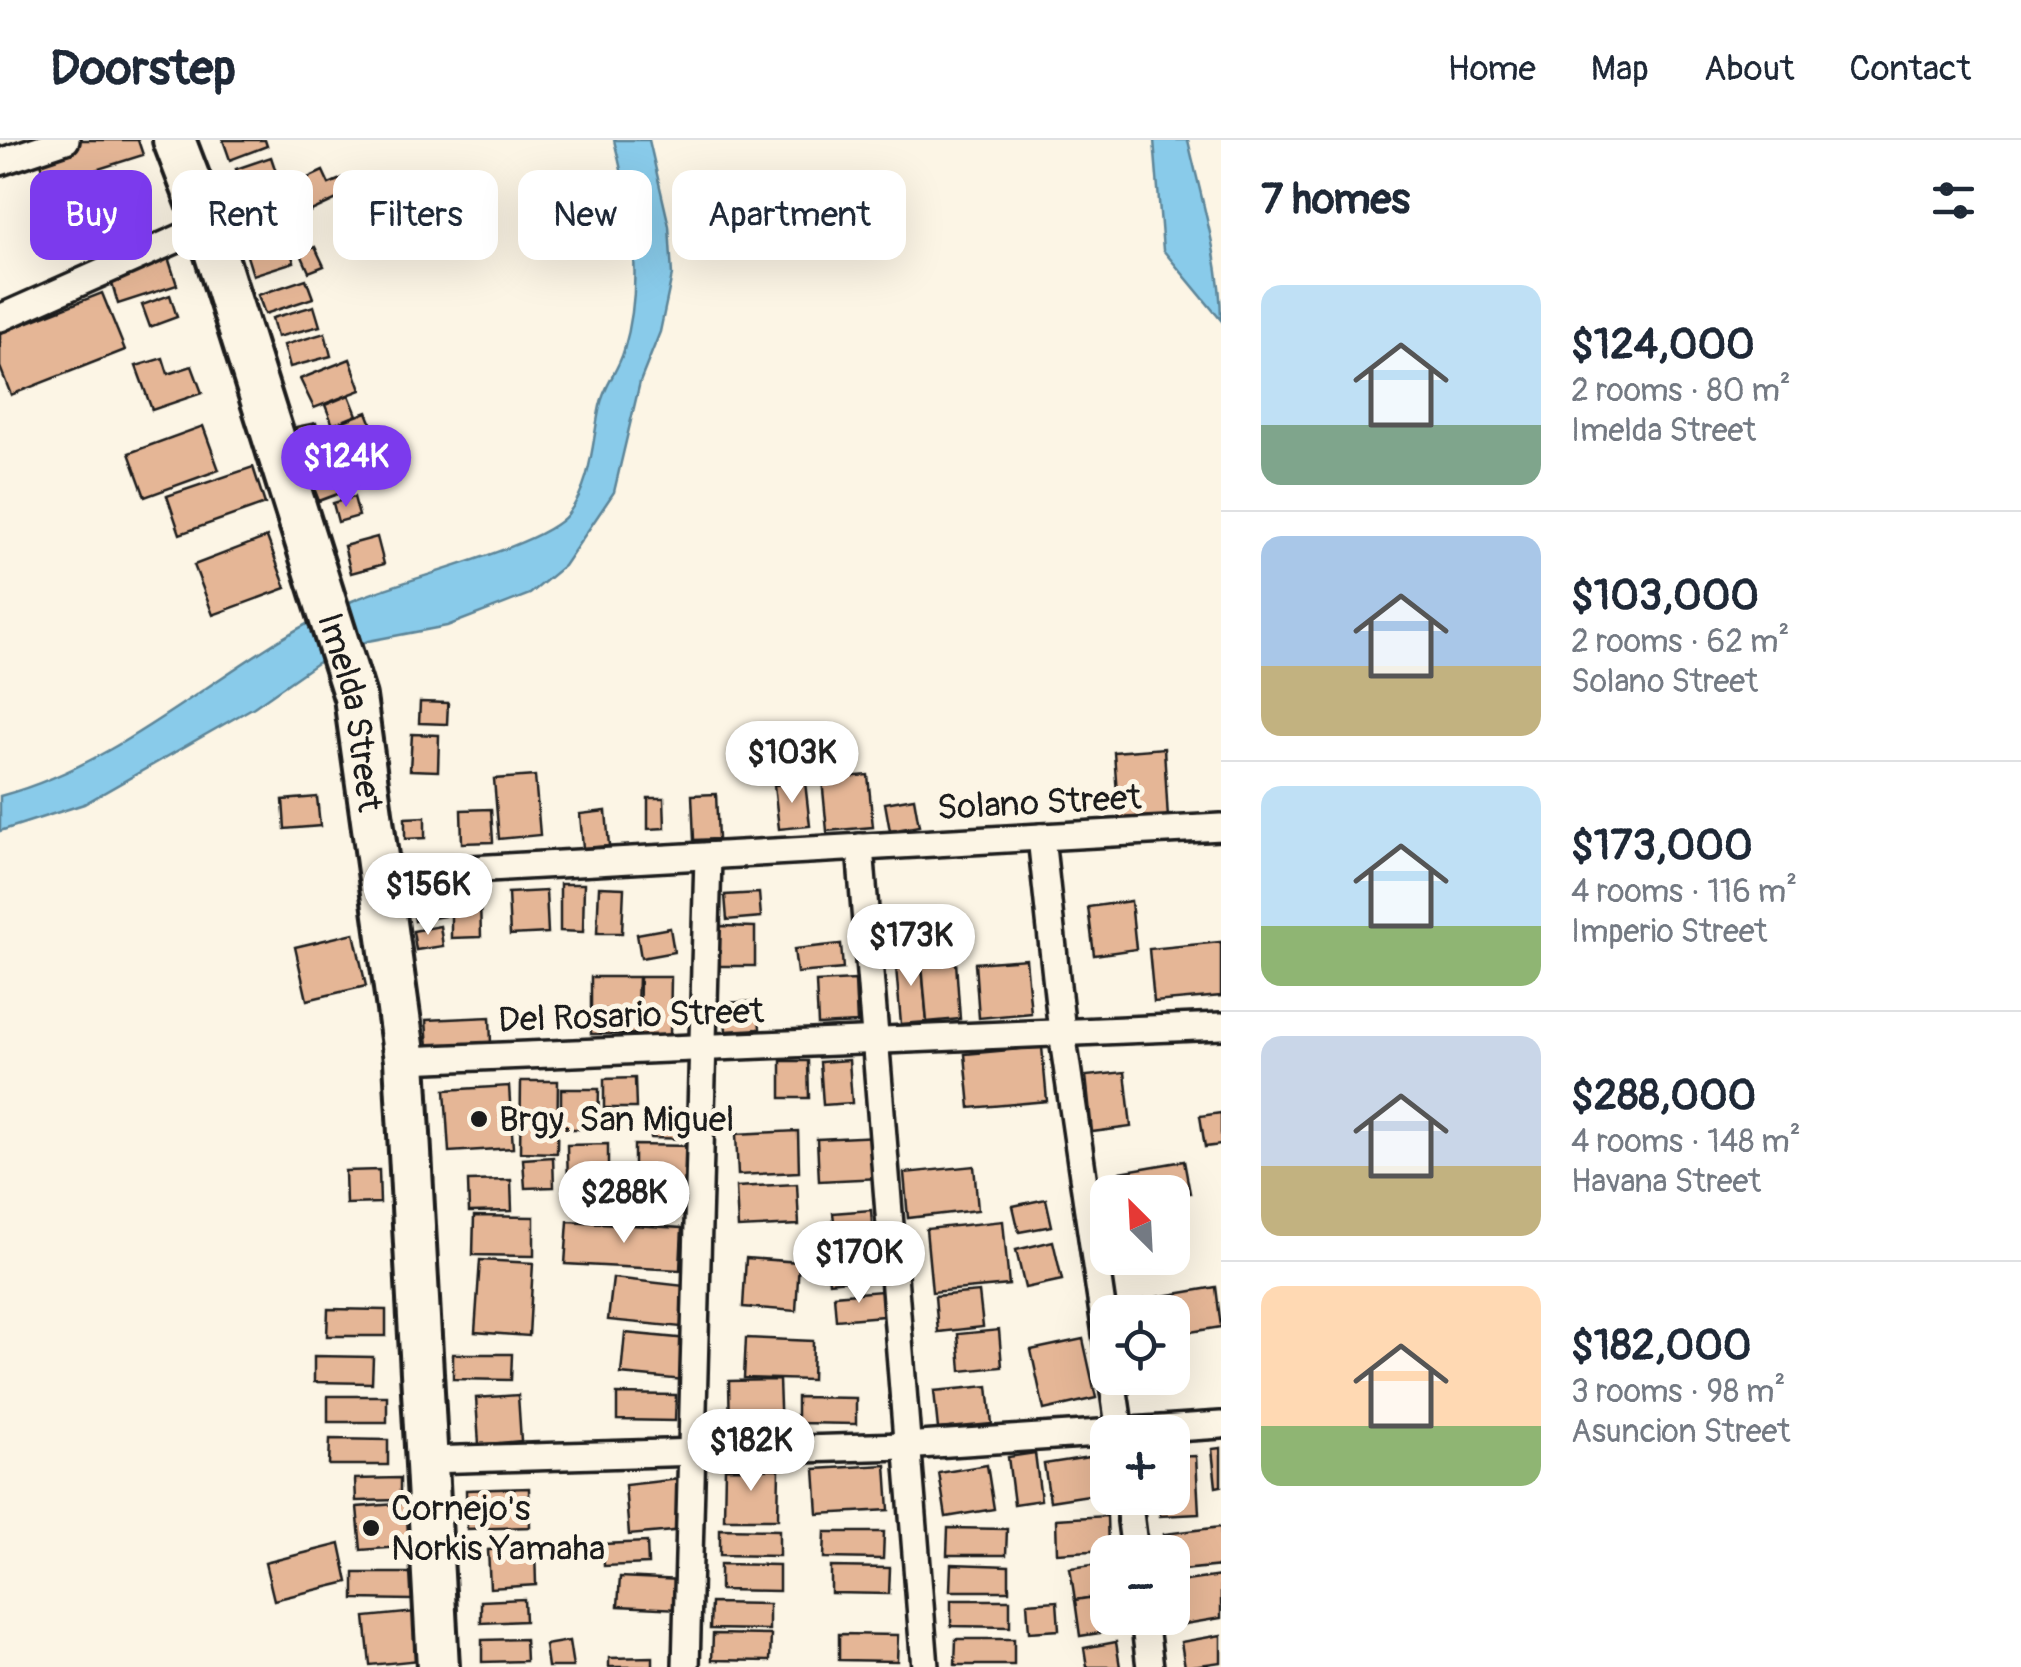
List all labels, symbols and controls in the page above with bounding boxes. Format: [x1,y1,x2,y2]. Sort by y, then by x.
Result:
text: Doorstep [50,39,236,99]
text: Home [1448,47,1536,91]
text: Map [1591,47,1649,91]
text: About [1704,47,1794,91]
text: Contact [1849,47,1971,91]
chip: Buy [30,170,152,260]
chip: Rent [172,170,313,260]
chip: Filters [333,170,498,260]
chip: New [518,170,652,260]
chip: Apartment [672,170,906,260]
icon: filters [1926,173,1981,228]
text: 7 homes [1261,174,1410,226]
text: $124,000 [1571,319,1755,371]
icon: home [1341,325,1461,445]
text: 2 rooms · 80 m² [1571,371,1791,411]
text: Imelda Street [1571,411,1756,451]
pin: $124K [276,425,416,510]
text: $124K [303,437,389,477]
text: $103,000 [1571,570,1759,622]
icon: home [1341,576,1461,696]
street label: Imelda Street [307,608,392,815]
text: 2 rooms · 62 m² [1571,622,1789,662]
text: Solano Street [1571,662,1758,702]
pin: $103K [722,721,862,806]
text: $103K [748,733,836,773]
street label: Solano Street [936,776,1143,830]
text: $173,000 [1571,820,1753,872]
icon: home [1341,826,1461,946]
pin: $156K [358,853,498,938]
text: $156K [385,865,471,905]
text: 4 rooms · 116 m² [1571,872,1797,912]
pin: $173K [841,904,981,989]
text: Imperio Street [1571,912,1767,952]
text: $173K [869,916,953,956]
street label: Del Rosario Street [497,989,766,1043]
text: $288,000 [1571,1070,1756,1122]
icon: home [1341,1076,1461,1196]
place label: Brgy. San Miguel [499,1098,734,1142]
marker: Brgy. San Miguel [468,1108,490,1130]
text: 4 rooms · 148 m² [1571,1122,1801,1162]
pin: $288K [554,1161,694,1246]
text: Havana Street [1571,1162,1761,1202]
text: $288K [581,1173,667,1213]
north arrow [1090,1175,1190,1275]
map controls [1090,1175,1190,1635]
pin: $170K [789,1221,929,1306]
text: $170K [815,1233,903,1273]
button: locate [1090,1295,1190,1395]
text: $182,000 [1571,1320,1752,1372]
icon: home [1341,1326,1461,1446]
text: 3 rooms · 98 m² [1571,1372,1785,1412]
pin: $182K [681,1409,821,1494]
text: Asuncion Street [1571,1412,1790,1452]
button: + [1090,1415,1190,1515]
text: $182K [709,1421,793,1461]
place label: Cornejo's Norkis Yamaha [391,1487,605,1571]
marker: Cornejo's Norkis Yamaha [360,1517,382,1539]
button: − [1090,1535,1190,1635]

